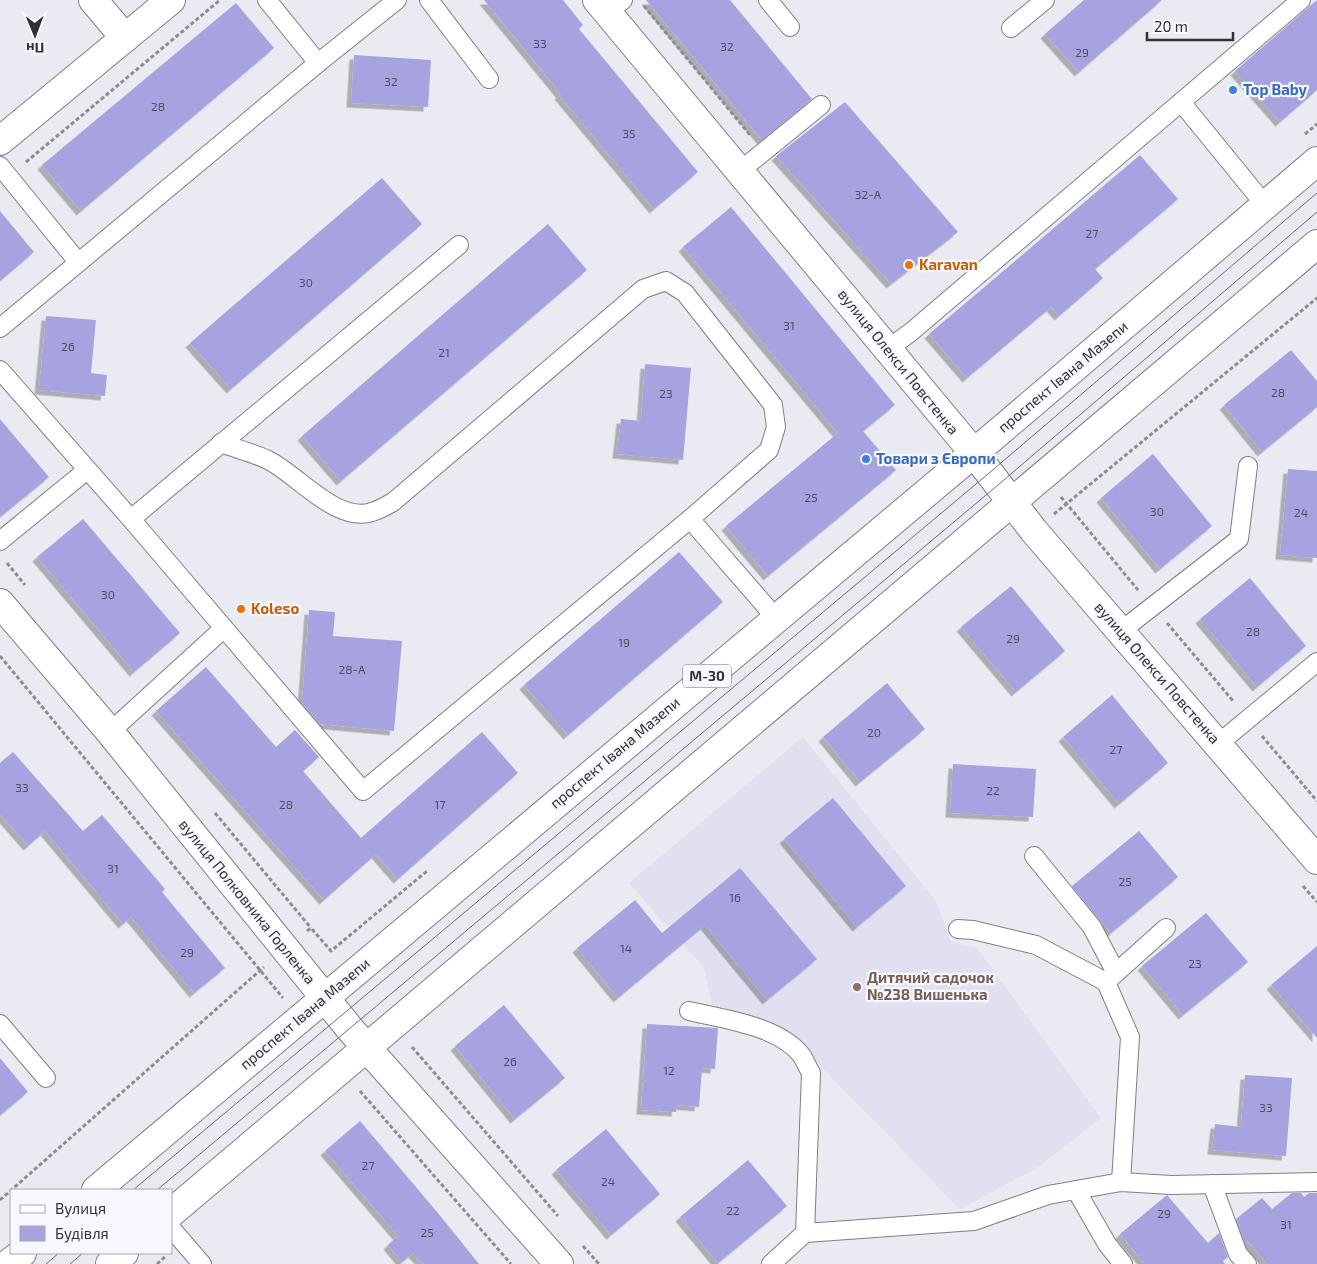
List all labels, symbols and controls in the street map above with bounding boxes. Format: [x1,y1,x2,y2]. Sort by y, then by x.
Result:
north arrow [10,10,60,60]
scale bar [1147,10,1233,42]
text: 20 m [1154,17,1188,35]
house number: 33 [533,36,547,50]
house number: 32 [720,39,734,53]
text: Пн [26,40,44,57]
house number: 29 [1075,45,1089,59]
house number: 32 [384,74,398,88]
place label: Top Baby [1243,80,1308,99]
marker: Top Baby [1227,84,1239,96]
house number: 28 [151,99,165,113]
house number: 35 [622,126,636,140]
house number: 32-А [855,187,882,201]
house number: 27 [1086,226,1098,240]
place label: Karavan [919,255,978,273]
marker: Karavan [903,259,915,271]
house number: 30 [299,275,313,289]
street label: вулиця Олекси Повстенка [834,285,963,438]
street label: проспект Івана Мазепи [994,317,1131,436]
house number: 31 [783,318,795,332]
house number: 26 [61,339,75,353]
house number: 21 [438,345,450,359]
house number: 28 [1271,385,1285,399]
house number: 23 [659,386,673,400]
place label: Товари з Європи [876,449,996,467]
marker: Товари з Європи [860,453,872,465]
house number: 25 [804,490,818,504]
house number: 30 [1150,504,1164,518]
house number: 24 [1294,505,1308,519]
house number: 30 [101,587,115,601]
street label: вулиця Олекси Повстенка [1091,598,1224,748]
place label: Koleso [251,599,299,617]
marker: Koleso [235,603,247,615]
house number: 28 [1246,624,1260,638]
house number: 29 [1006,631,1020,645]
house number: 19 [618,635,630,649]
house number: 28-А [339,662,366,676]
road number: М-30 [683,664,731,688]
street label: проспект Івана Мазепи [546,693,683,812]
house number: 20 [867,725,881,739]
house number: 27 [1110,742,1122,756]
house number: 33 [15,780,29,794]
house number: 22 [986,783,1000,797]
house number: 28 [279,797,293,811]
house number: 17 [435,797,445,811]
street label: вулиця Полковника Горленка [175,815,320,988]
house number: 31 [107,861,119,875]
house number: 25 [1118,874,1132,888]
house number: 16 [729,890,741,904]
house number: 14 [620,941,632,955]
house number: 29 [180,945,194,959]
street label: проспект Івана Мазепи [236,954,373,1073]
house number: 23 [1188,956,1202,970]
place label: Дитячий садочок №238 Вишенька [867,968,994,1003]
marker: Дитячий садочок №238 Вишенька [851,981,863,993]
house number: 26 [503,1054,517,1068]
house number: 12 [663,1063,675,1077]
house number: 33 [1259,1100,1273,1114]
house number: 27 [362,1158,374,1172]
house number: 24 [601,1174,615,1188]
legend [10,1189,172,1254]
text: Вулиця [55,1199,106,1218]
house number: 22 [726,1203,740,1217]
house number: 29 [1157,1206,1171,1220]
house number: 31 [1280,1217,1292,1231]
text: Будівля [55,1224,109,1243]
house number: 25 [420,1225,434,1239]

